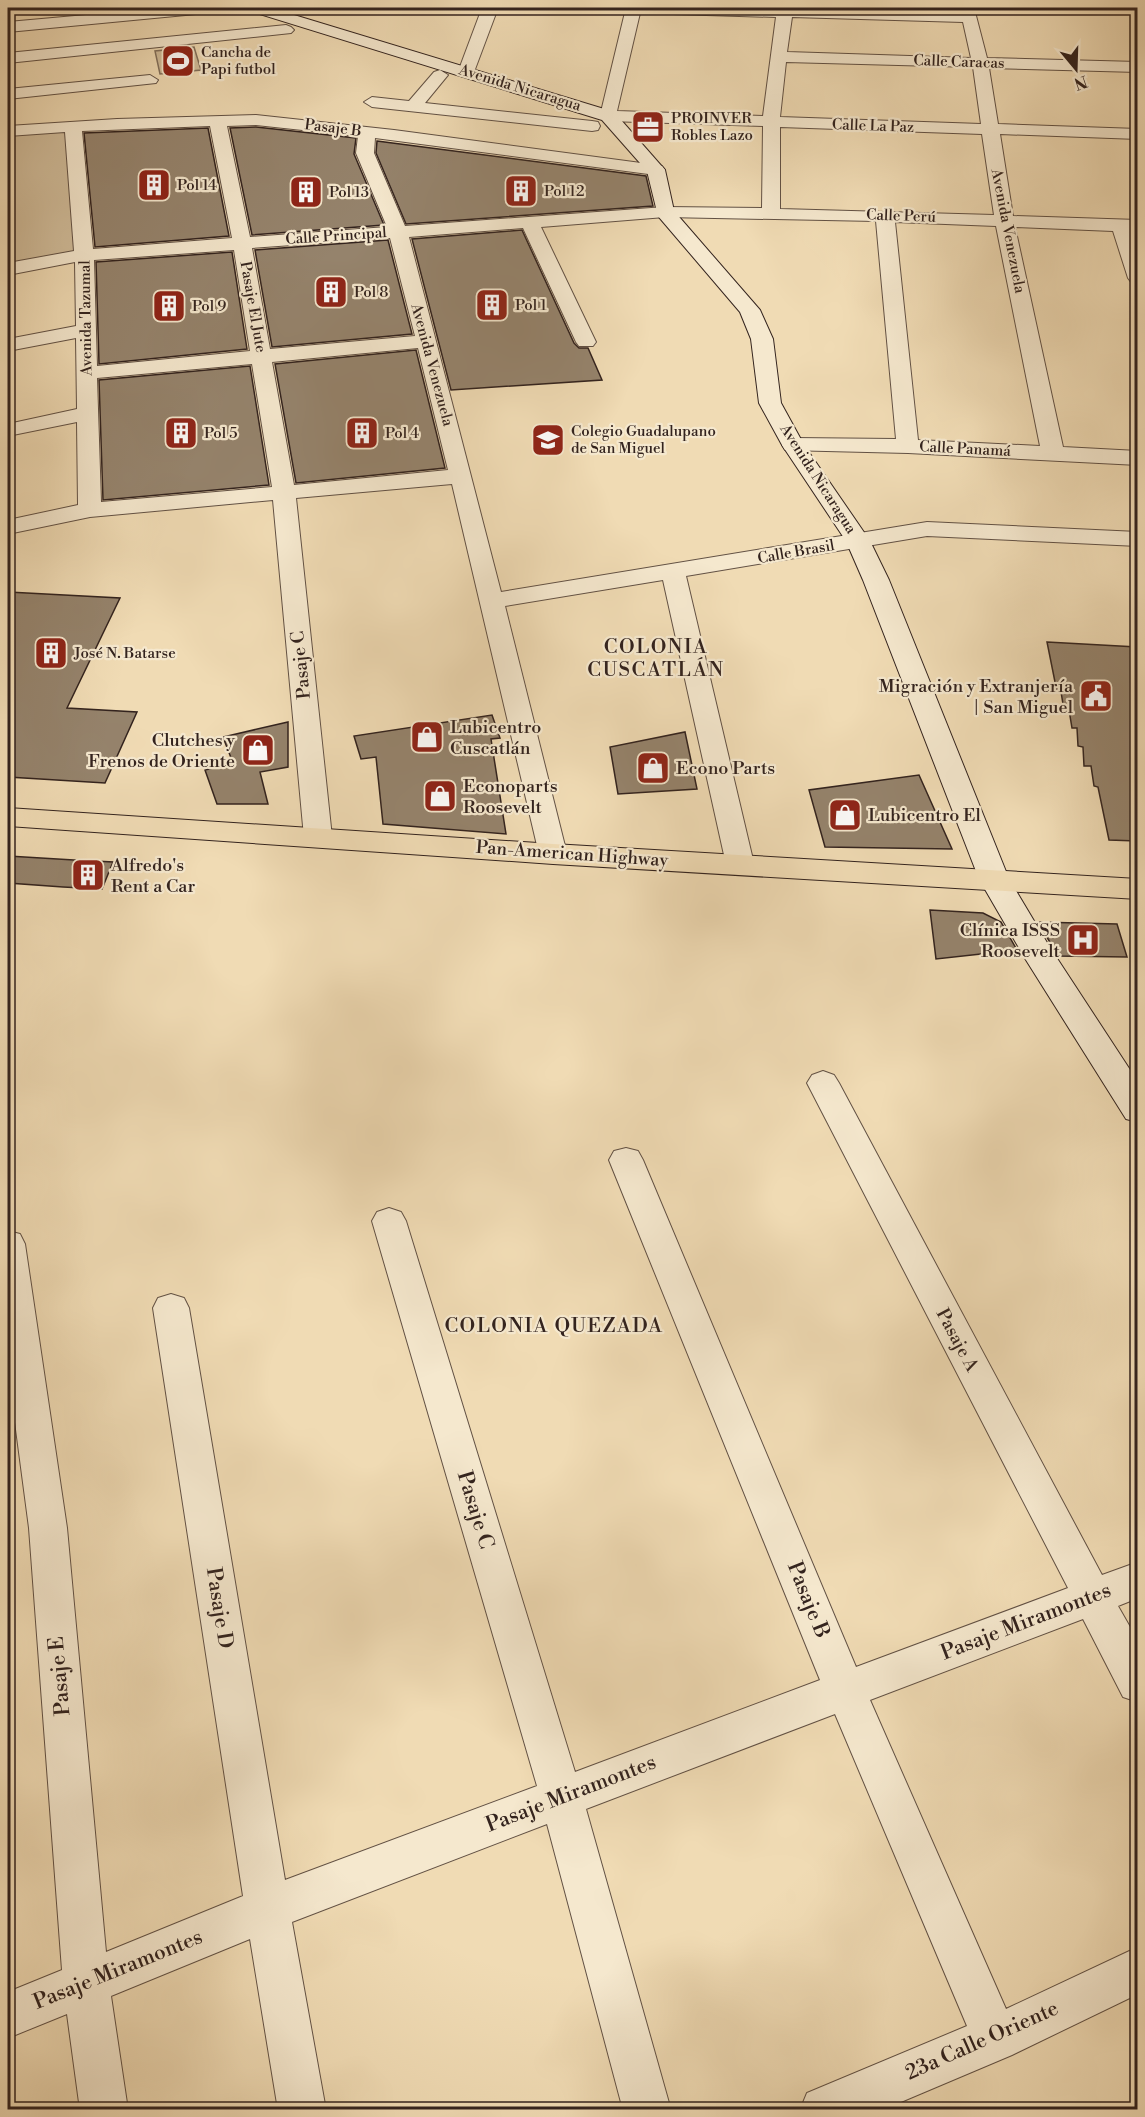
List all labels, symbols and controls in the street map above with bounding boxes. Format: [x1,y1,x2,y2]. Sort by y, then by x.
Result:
north arrow [1046,39,1106,99]
sports icon: Cancha de Papi futbol [160,43,196,79]
place label: Cancha de Papi futbol [201,43,276,79]
street label: Calle Caracas [913,51,1005,73]
street label: Avenida Nicaragua [456,60,584,116]
text: N [1071,71,1090,94]
office icon: PROINVER Robles Lazo [630,109,666,145]
place label: PROINVER Robles Lazo [671,109,753,145]
street label: Pasaje B [303,115,363,141]
street label: Calle La Paz [832,115,914,137]
street label: Avenida Venezuela [986,166,1029,295]
building icon: Pol 14 [136,167,172,203]
building icon: Pol 12 [503,173,539,209]
building icon: Pol 13 [288,174,324,210]
place label: Pol 14 [177,176,217,195]
place label: Pol 12 [544,182,585,201]
place label: Pol 13 [329,183,369,202]
street label: Calle Perú [866,205,937,227]
street label: Calle Principal [285,223,388,249]
street label: Avenida Tazumal [75,259,97,377]
street label: Pasaje El Jute [236,260,270,354]
building icon: Pol 8 [313,274,349,310]
place label: Pol 8 [354,283,388,302]
building icon: Pol 1 [474,287,510,323]
building icon: Pol 9 [151,288,187,324]
place label: Pol 1 [515,296,547,315]
place label: Pol 9 [192,297,226,316]
street label: Avenida Venezuela [406,301,458,429]
building icon: Pol 5 [163,415,199,451]
building icon: Pol 4 [344,415,380,451]
street label: Avenida Nicaragua [775,420,861,538]
school or university icon: Colegio Guadalupano de San Miguel [530,422,566,458]
place label: Colegio Guadalupano de San Miguel [571,422,716,458]
place label: Pol 5 [204,424,237,443]
place label: Pol 4 [385,424,419,443]
street label: Calle Panamá [919,437,1012,461]
street label: Calle Brasil [756,536,837,568]
street label: Pasaje C [286,630,316,700]
building icon: José N. Batarse [33,635,69,671]
district label: COLONIA CUSCATLÁN [587,635,725,683]
place label: José N. Batarse [73,644,176,663]
place label: Migración y Extranjería | San Miguel [879,675,1074,719]
public building icon: Migración y Extranjería | San Miguel [1078,678,1114,714]
place label: Lubicentro Cuscatlán [450,716,541,760]
shop icon: Lubicentro Cuscatlán [409,719,445,755]
place label: Clutches y Frenos de Oriente [88,729,235,773]
shop icon: Clutches y Frenos de Oriente [240,732,276,768]
shop icon: Econo Parts [635,750,671,786]
place label: Econo Parts [676,757,775,780]
place label: Econoparts Roosevelt [463,775,558,819]
shop icon: Econoparts Roosevelt [422,778,458,814]
shop icon: Lubicentro El [827,797,863,833]
place label: Lubicentro El [868,804,981,827]
street label: Pan-American Highway [475,836,669,872]
place label: Alfredo's Rent a Car [110,854,195,898]
building icon: Alfredo's Rent a Car [70,857,106,893]
place label: Clínica ISSS Roosevelt [960,919,1061,963]
hospital icon: Clínica ISSS Roosevelt [1065,922,1101,958]
street label: Pasaje A [931,1304,984,1376]
district label: COLONIA QUEZADA [444,1314,664,1339]
street label: Pasaje C [451,1468,499,1552]
street label: Pasaje B [781,1558,835,1642]
street label: Pasaje D [200,1566,238,1650]
street label: Pasaje Miramontes [937,1578,1115,1666]
street label: Pasaje E [44,1635,76,1717]
street label: Pasaje Miramontes [482,1750,660,1838]
street label: Pasaje Miramontes [30,1924,206,2016]
street label: 23a Calle Oriente [901,1996,1063,2086]

